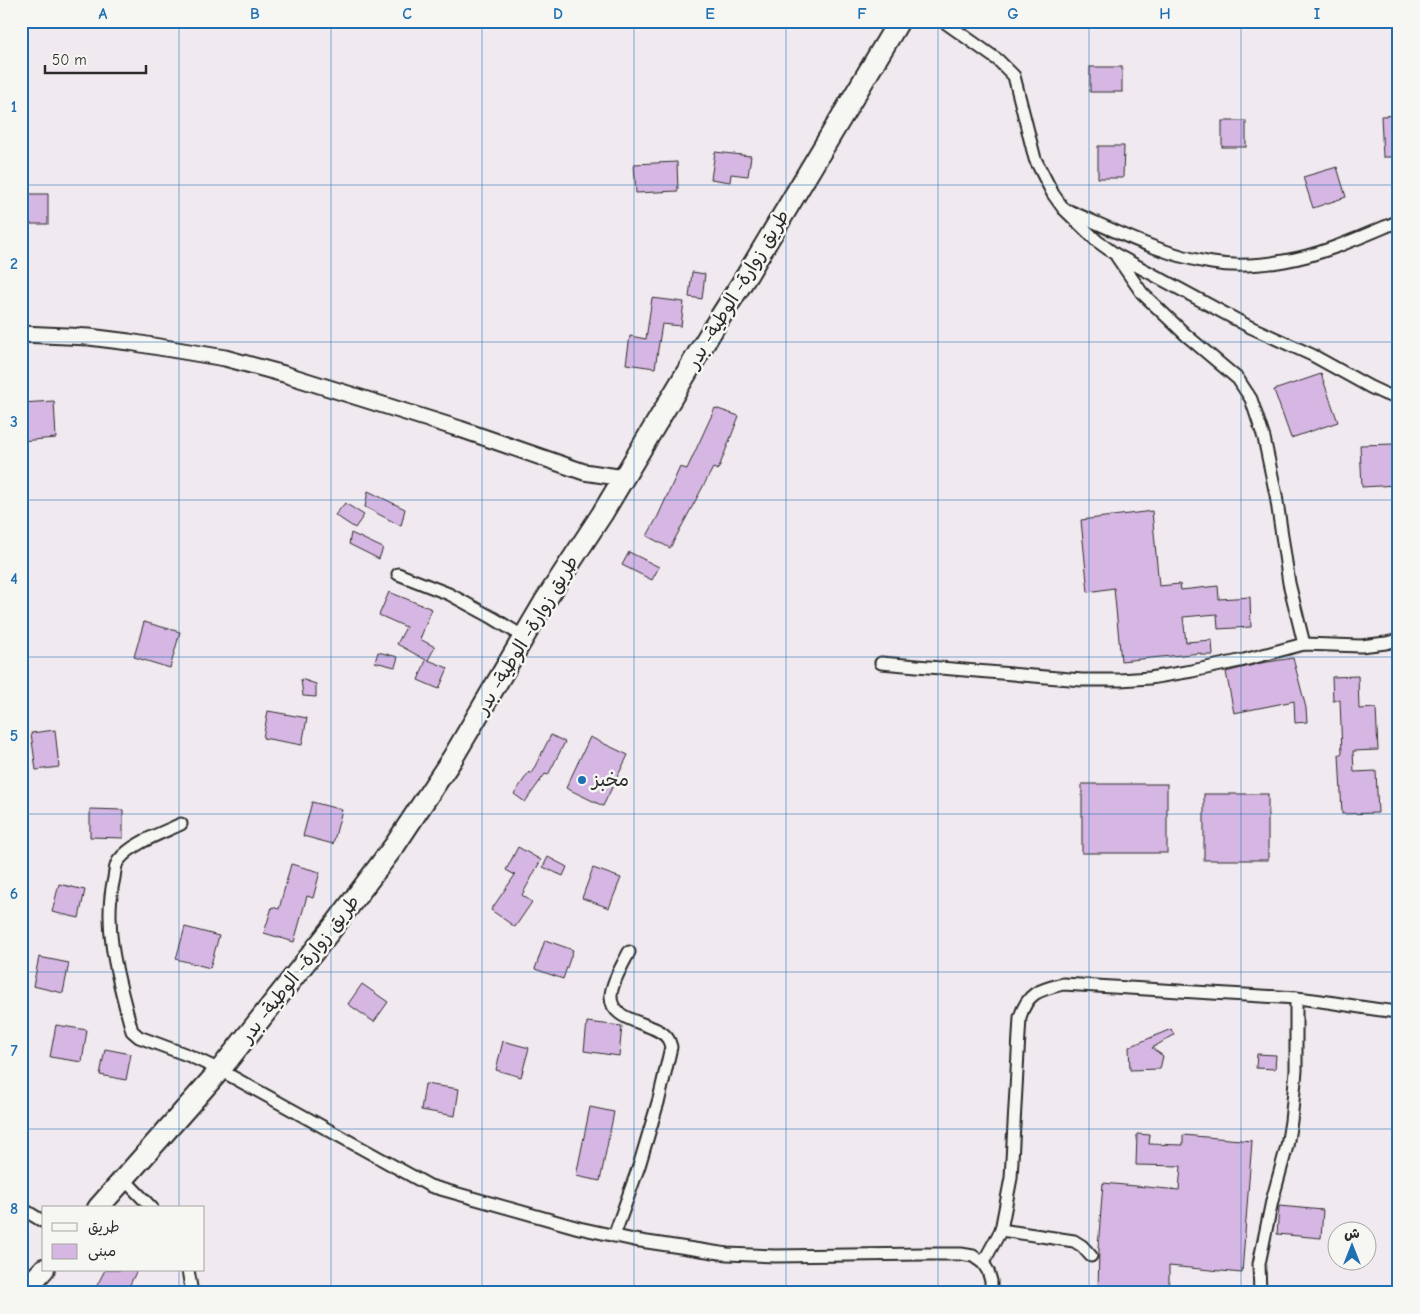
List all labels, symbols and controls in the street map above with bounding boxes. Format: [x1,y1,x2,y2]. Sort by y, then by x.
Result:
text: A [99,5,108,23]
text: B [250,5,260,23]
text: C [402,5,412,23]
text: D [553,5,563,23]
text: E [705,5,715,23]
text: F [857,5,867,23]
text: G [1007,5,1019,23]
text: H [1159,5,1171,23]
text: I [1314,5,1320,23]
scale bar [45,42,146,74]
text: 50 m [52,51,87,69]
text: 1 [11,98,17,116]
street label: طريق زوارة- الوطية- بدر [681,206,795,374]
text: 2 [10,255,18,273]
text: 3 [10,413,18,431]
street label: طريق زوارة- الوطية- بدر [470,552,584,720]
text: 4 [10,570,18,588]
text: 5 [10,727,18,745]
place label: مخبز [590,769,629,791]
marker: مخبز [576,774,588,786]
text: 6 [10,885,18,903]
street label: طريق زوارة- الوطية- بدر [235,891,365,1049]
text: 7 [10,1042,18,1060]
text: 8 [10,1200,18,1218]
legend [42,1206,205,1272]
text: طريق [88,1218,120,1236]
north arrow [1328,1222,1378,1272]
text: ش [1344,1225,1360,1242]
text: مبنى [88,1242,116,1261]

